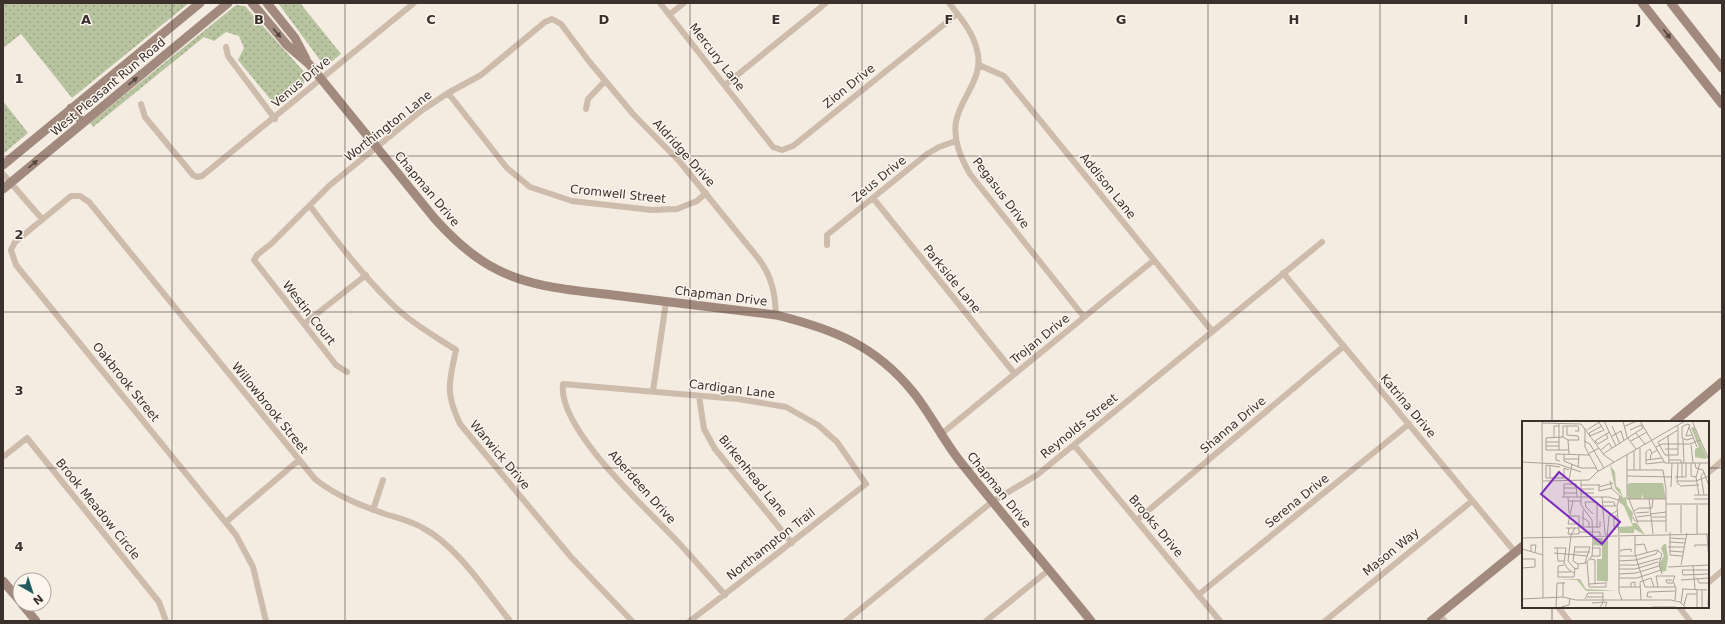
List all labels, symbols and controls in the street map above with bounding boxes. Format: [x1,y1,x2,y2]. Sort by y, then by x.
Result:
text: A [81,12,91,27]
text: B [254,12,264,27]
text: C [426,12,436,27]
text: D [599,12,610,27]
text: E [772,12,780,27]
text: F [945,12,953,27]
text: G [1116,12,1126,27]
text: H [1289,12,1299,27]
text: I [1464,12,1468,27]
text: J [1636,12,1641,27]
street label: Mercury Lane [686,21,748,93]
one-way arrow [272,28,281,38]
one-way arrow [1662,28,1671,39]
street label: West Pleasant Run Road [48,35,168,139]
street label: Venus Drive [269,54,333,110]
street label: Zion Drive [820,61,878,111]
text: 1 [14,71,24,86]
one-way arrow [128,76,138,85]
street label: Worthington Lane [342,88,434,164]
street label: Aldridge Drive [650,116,718,190]
street label: Chapman Drive [392,149,462,229]
street label: Addison Lane [1077,150,1139,222]
street label: Zeus Drive [849,153,909,205]
street label: Pegasus Drive [970,155,1032,231]
one-way arrow [28,159,38,168]
street label: Cromwell Street [569,182,667,206]
text: 2 [14,227,24,242]
street label: Parkside Lane [920,242,984,316]
street label: Westin Court [280,278,338,348]
street label: Chapman Drive [674,283,768,309]
street label: Trojan Drive [1007,311,1072,368]
street label: Oakbrook Street [90,340,162,425]
street label: Willowbrook Street [229,360,311,457]
street label: Katrina Drive [1377,371,1439,441]
street label: Cardigan Lane [688,377,776,401]
text: 3 [14,383,24,398]
street label: Reynolds Street [1038,391,1120,461]
street label: Shanna Drive [1197,394,1269,456]
street label: Warwick Drive [467,418,533,492]
inset map [1522,421,1709,608]
street label: Birkenhead Lane [716,432,790,520]
street label: Aberdeen Drive [605,447,679,527]
street label: Chapman Drive [964,449,1034,531]
street label: Brook Meadow Circle [53,456,143,562]
street label: Serena Drive [1262,471,1332,531]
street label: Brooks Drive [1126,492,1186,560]
street label: Northampton Trail [724,505,818,583]
street label: Mason Way [1360,525,1422,579]
text: 4 [14,539,24,554]
north arrow [12,572,52,612]
text: N [30,591,46,607]

